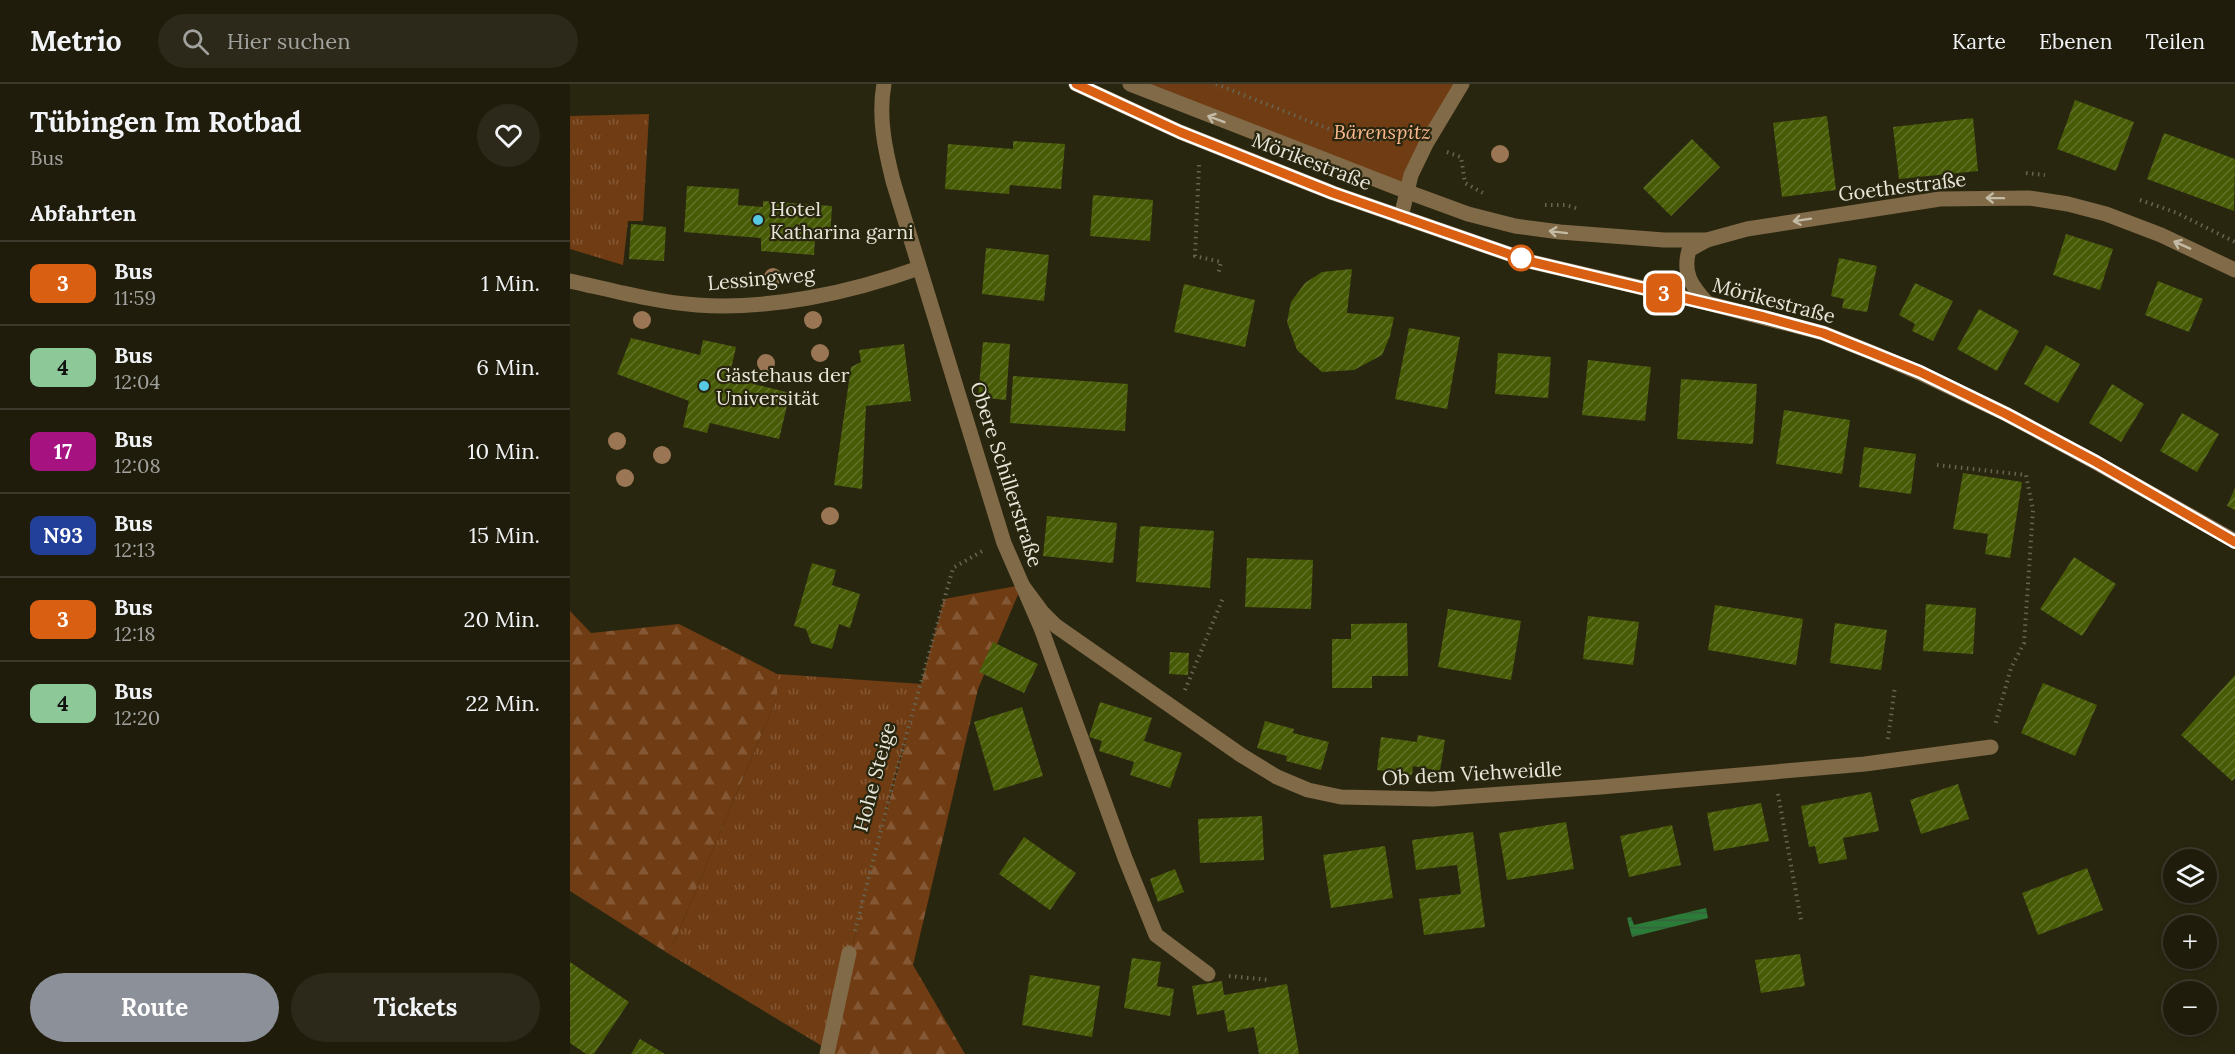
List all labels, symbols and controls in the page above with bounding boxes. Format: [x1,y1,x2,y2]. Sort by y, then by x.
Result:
search box [158,14,578,68]
text: Metrio [30,23,122,59]
icon: search [179,25,212,58]
text: Hier suchen [227,27,351,55]
text: Karte [1952,28,2006,55]
text: Ebenen [2039,28,2112,55]
text: Teilen [2145,28,2205,55]
text: Tübingen Im Rotbad [30,104,302,140]
button: heart [477,104,540,167]
one-way arrow [1207,112,1226,123]
park label: Bärenspitz [1333,119,1431,144]
street label: Mörikestraße [1249,127,1375,195]
text: Bus [30,145,64,170]
street label: Goethestraße [1837,166,1967,206]
one-way arrow [1985,192,2005,204]
place label: Hotel Katharina garni [770,196,914,244]
text: Abfahrten [30,199,137,227]
marker: Hotel Katharina garni [751,213,765,227]
one-way arrow [1792,215,1812,226]
one-way arrow [1549,226,1569,237]
one-way arrow [2174,239,2192,250]
unlabelled marker [1508,245,1534,271]
text: Bus [114,257,153,285]
street label: Lessingweg [706,261,817,295]
text: 1 Min. [481,269,540,297]
text: 3 [57,270,69,297]
street label: Mörikestraße [1710,272,1838,328]
line badge: 3 [1644,274,1684,312]
text: 3 [1658,280,1670,307]
text: 11:59 [114,285,156,310]
text: Bus [114,341,153,369]
text: 6 Min. [476,353,540,381]
text: 4 [57,354,69,381]
place label: Gästehaus der Universität [716,362,850,410]
text: 12:04 [114,369,160,394]
street label: Obere Schillerstraße [965,378,1049,570]
marker: Gästehaus der Universität [697,379,711,393]
text: Bus [114,425,153,453]
text: 10 Min. [467,437,540,465]
text: 17 [54,438,72,465]
text: 12:08 [114,453,161,478]
text: Bus [114,509,153,537]
text: 15 Min. [469,521,540,549]
text: N93 [43,522,83,549]
text: 12:13 [114,537,155,562]
text: Bus [114,593,153,621]
text: 20 Min. [464,605,540,633]
text: 3 [57,606,69,633]
text: 12:18 [114,621,156,646]
text: Bus [114,677,153,705]
text: 22 Min. [465,689,540,717]
text: 4 [57,690,69,717]
text: 12:20 [114,705,160,730]
street label: Hohe Steige [847,719,901,834]
street label: Ob dem Viehweidle [1381,756,1563,790]
map controls [2163,849,2217,1035]
button: layers [2163,849,2217,903]
button: + [2163,915,2217,969]
button: Route [30,973,279,1042]
button: Tickets [291,973,540,1042]
button: − [2163,981,2217,1035]

